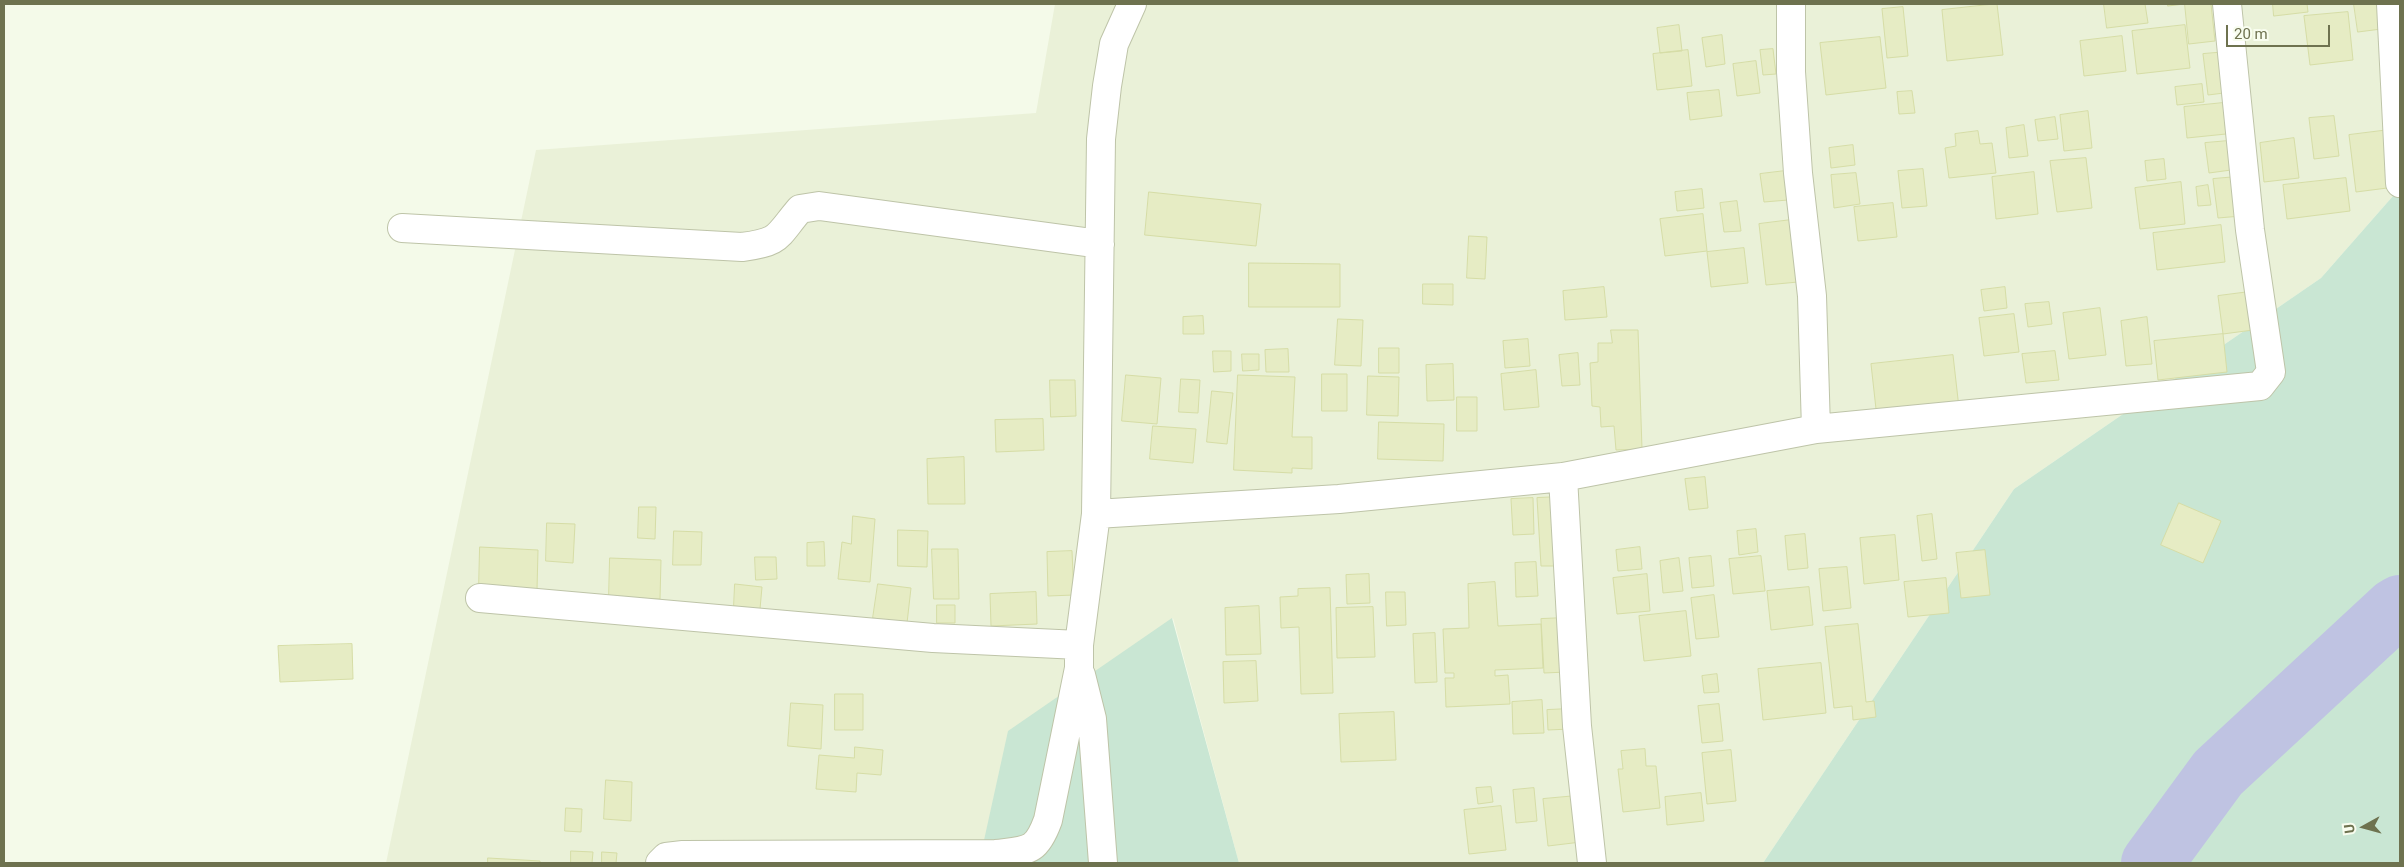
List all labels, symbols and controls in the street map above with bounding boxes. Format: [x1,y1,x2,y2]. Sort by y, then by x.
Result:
scale bar [2229,15,2333,47]
text: 20 m [2234,25,2268,43]
north arrow [2339,802,2389,852]
text: U [2341,823,2358,834]

